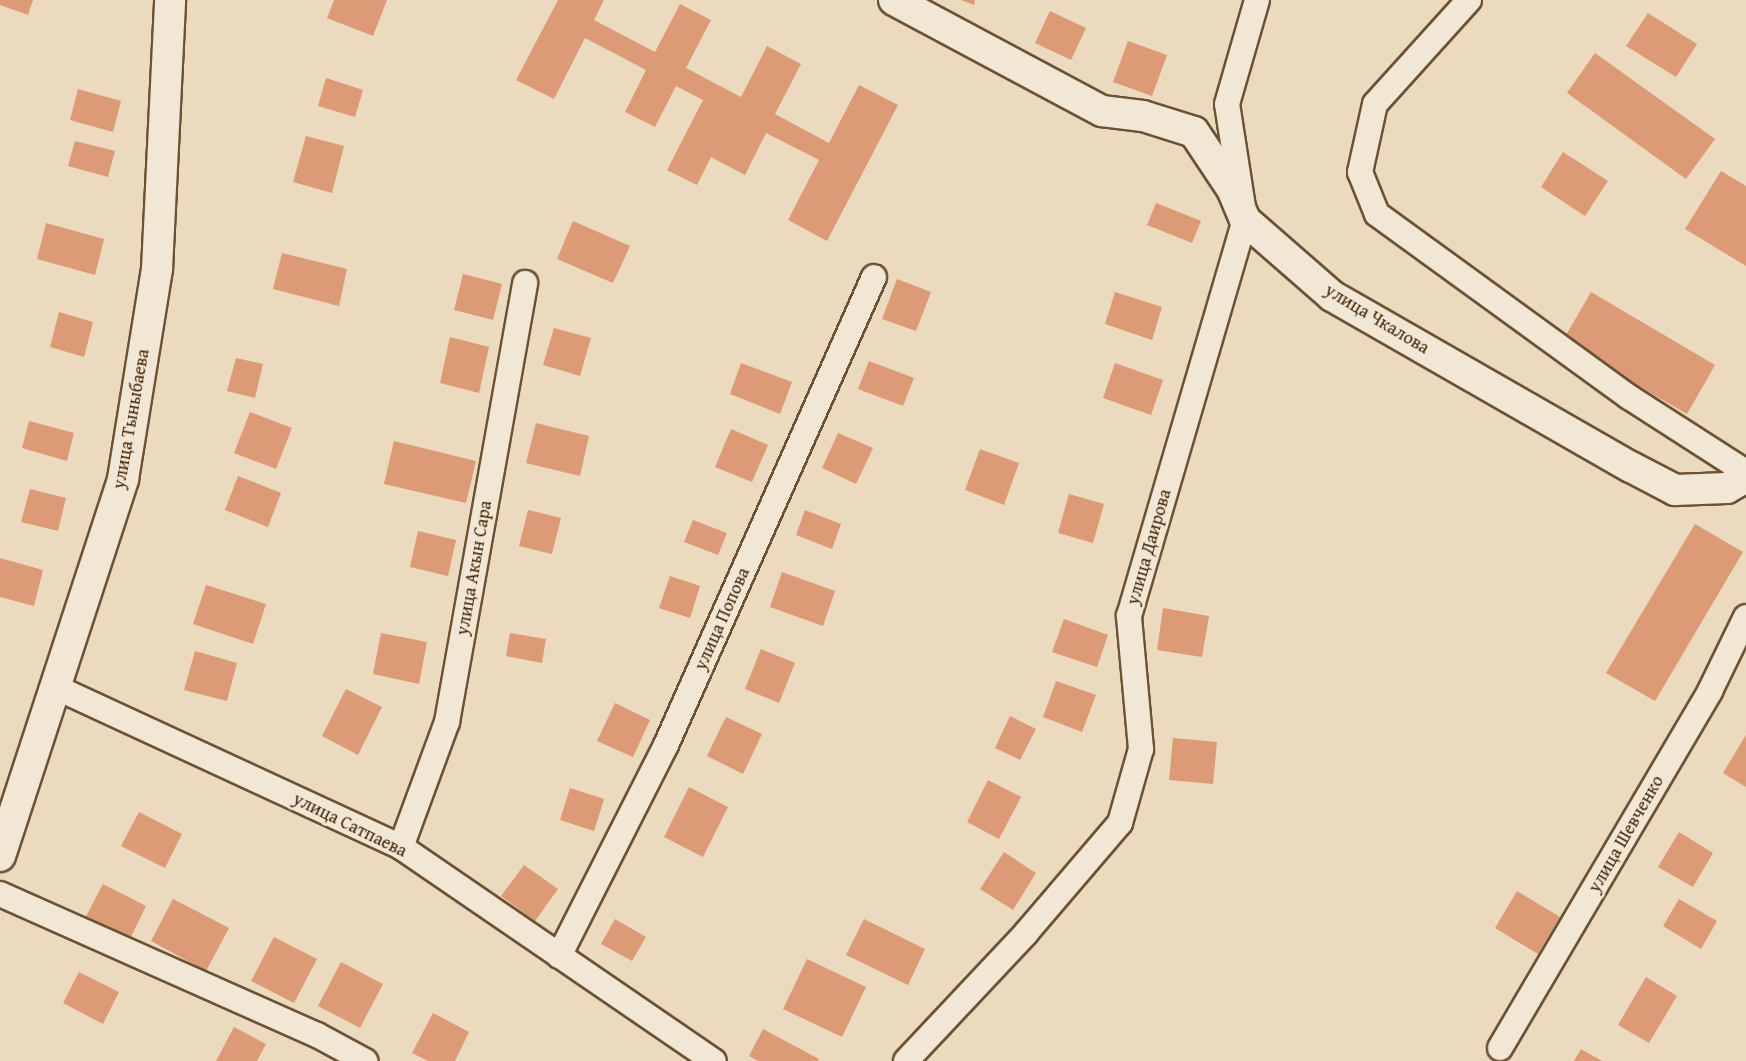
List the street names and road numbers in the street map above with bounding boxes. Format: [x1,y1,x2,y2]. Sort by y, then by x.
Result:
street label: улица Чкалова [1321,279,1433,359]
street label: улица Тыныбаева [108,347,154,491]
street label: улица Даирова [1122,487,1176,607]
street label: улица Акын Сара [452,499,496,637]
street label: улица Попова [690,564,754,674]
street label: улица Шевченко [1584,771,1668,897]
street label: улица Сатпаева [289,788,411,862]

